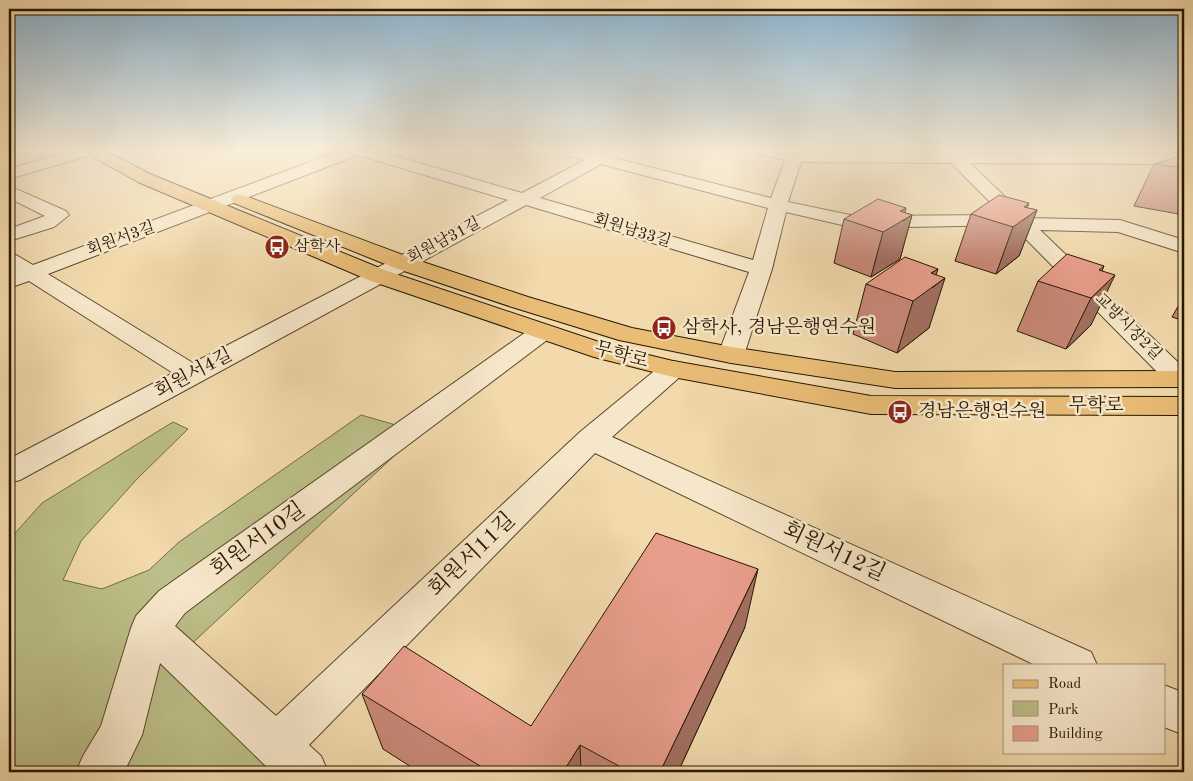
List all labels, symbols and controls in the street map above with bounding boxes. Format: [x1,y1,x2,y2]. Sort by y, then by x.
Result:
street label: 회원남33길 [591,211,673,250]
street label: 회원남31길 [404,214,483,267]
street label: 회원서3길 [85,218,157,259]
bus stop icon: 삼학사 [264,234,290,260]
place label: 삼학사 [294,238,341,255]
street label: 교방시장2길 [1092,290,1165,363]
bus stop icon: 삼학사, 경남은행연수원 [651,315,677,341]
place label: 삼학사, 경남은행연수원 [682,317,876,338]
street label: 무학로 [592,338,651,372]
street label: 회원서4길 [151,344,236,402]
street label: 무학로 [1068,395,1124,416]
bus stop icon: 경남은행연수원 [887,399,913,425]
place label: 경남은행연수원 [918,401,1046,422]
street label: 회원서10길 [206,498,309,581]
street label: 회원서11길 [424,508,519,601]
street label: 회원서12길 [779,518,889,585]
legend [1003,664,1166,754]
text: Road [1048,677,1082,692]
text: Park [1048,703,1079,718]
text: Building [1048,727,1103,742]

